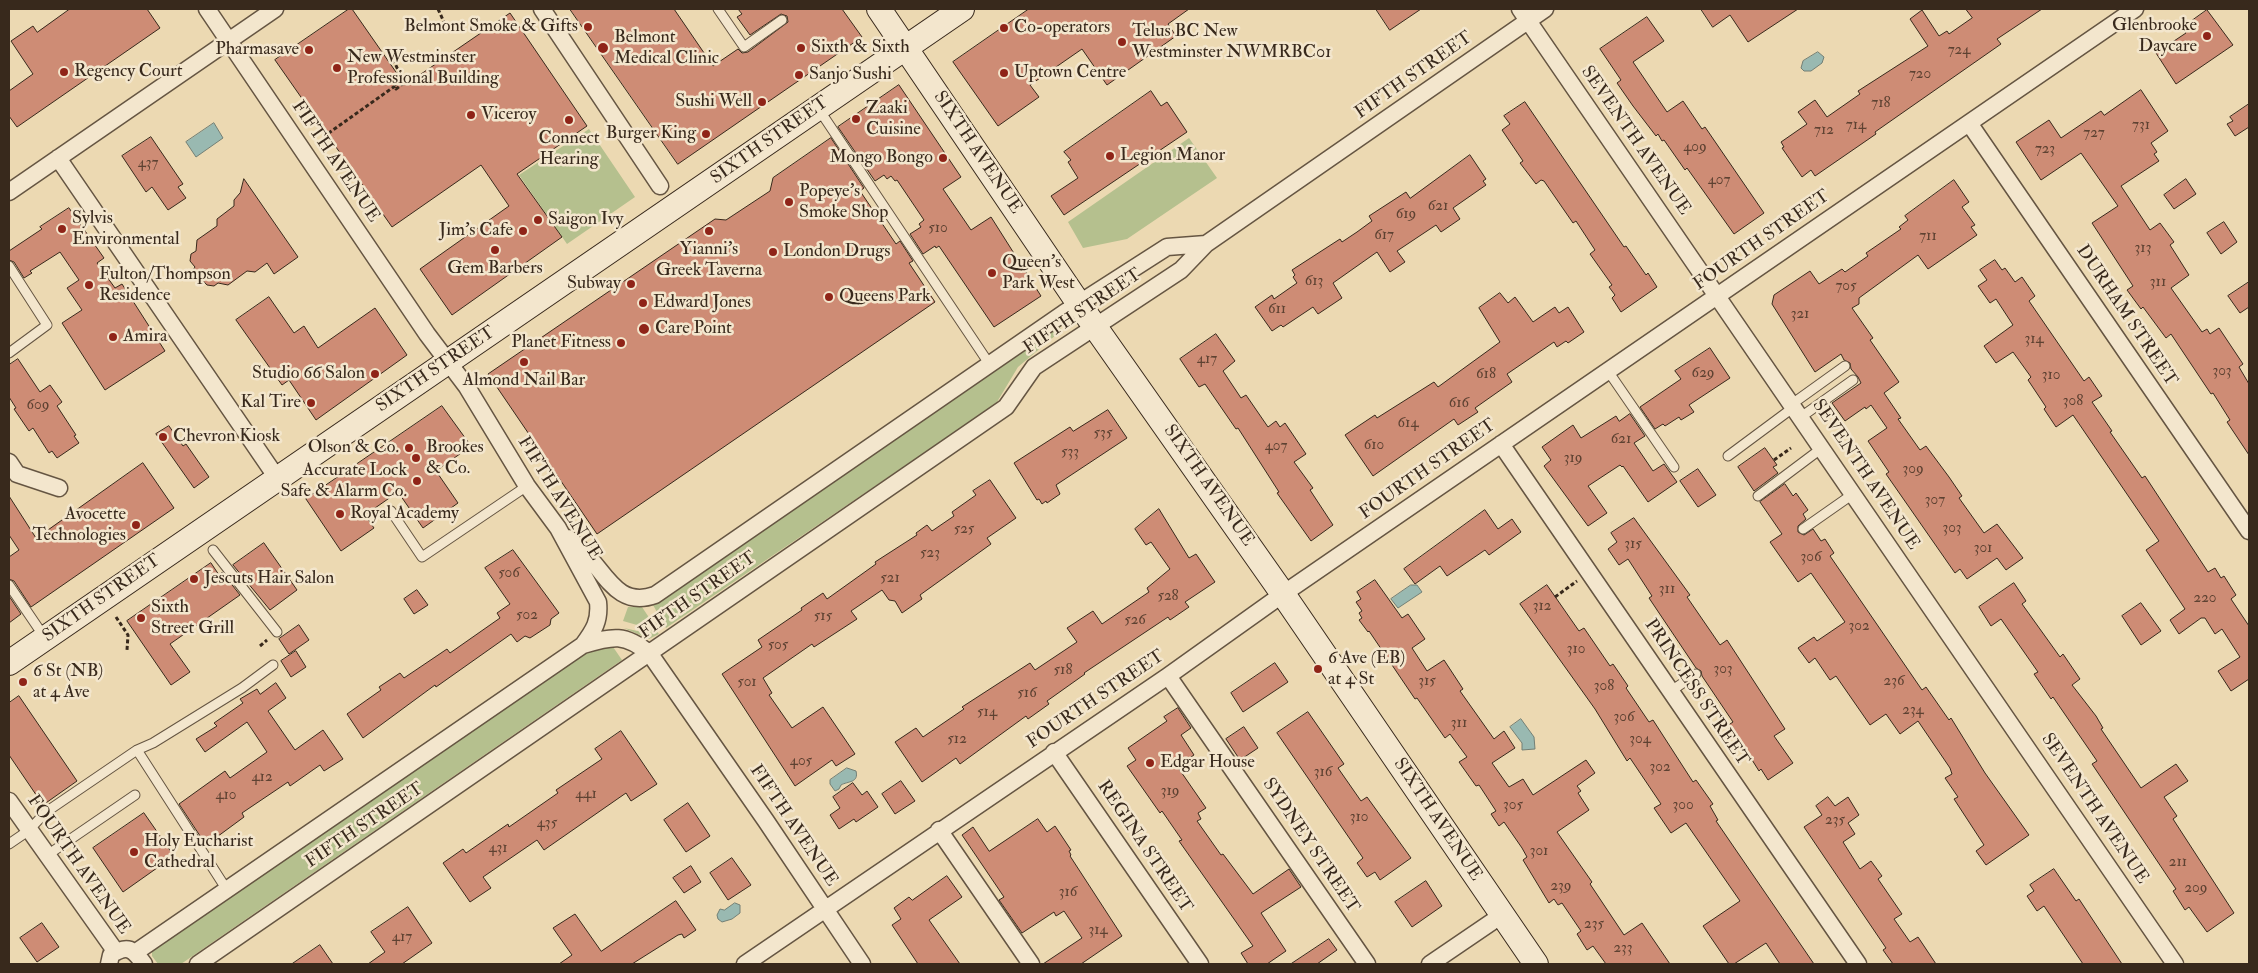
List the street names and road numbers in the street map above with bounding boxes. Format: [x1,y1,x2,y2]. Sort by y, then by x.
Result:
street label: FIFTH STREET [1351,28,1477,124]
street label: SEVENTH AVENUE [1575,62,1695,220]
street label: SIXTH AVENUE [928,88,1026,218]
street label: SIXTH STREET [707,92,833,190]
street label: FIFTH AVENUE [286,97,384,227]
street label: FOURTH STREET [1690,186,1834,296]
street label: DURHAM STREET [2071,241,2181,391]
street label: FIFTH STREET [1020,265,1146,359]
street label: SIXTH STREET [372,322,500,418]
street label: SEVENTH AVENUE [1807,396,1923,554]
street label: FOURTH STREET [1356,415,1500,525]
street label: SIXTH AVENUE [1158,421,1258,551]
street label: FIFTH AVENUE [512,433,606,565]
street label: FIFTH STREET [635,548,761,644]
street label: SIXTH STREET [39,550,165,648]
street label: PRINCESS STREET [1639,616,1753,770]
street label: FOURTH STREET [1023,646,1169,754]
street label: SEVENTH AVENUE [2036,730,2152,888]
street label: SIXTH AVENUE [1388,755,1486,885]
street label: FIFTH AVENUE [744,761,842,891]
street label: SYDNEY STREET [1257,775,1363,917]
street label: REGINA STREET [1092,777,1196,917]
street label: FIFTH STREET [302,779,428,873]
street label: FOURTH AVENUE [22,791,134,939]

